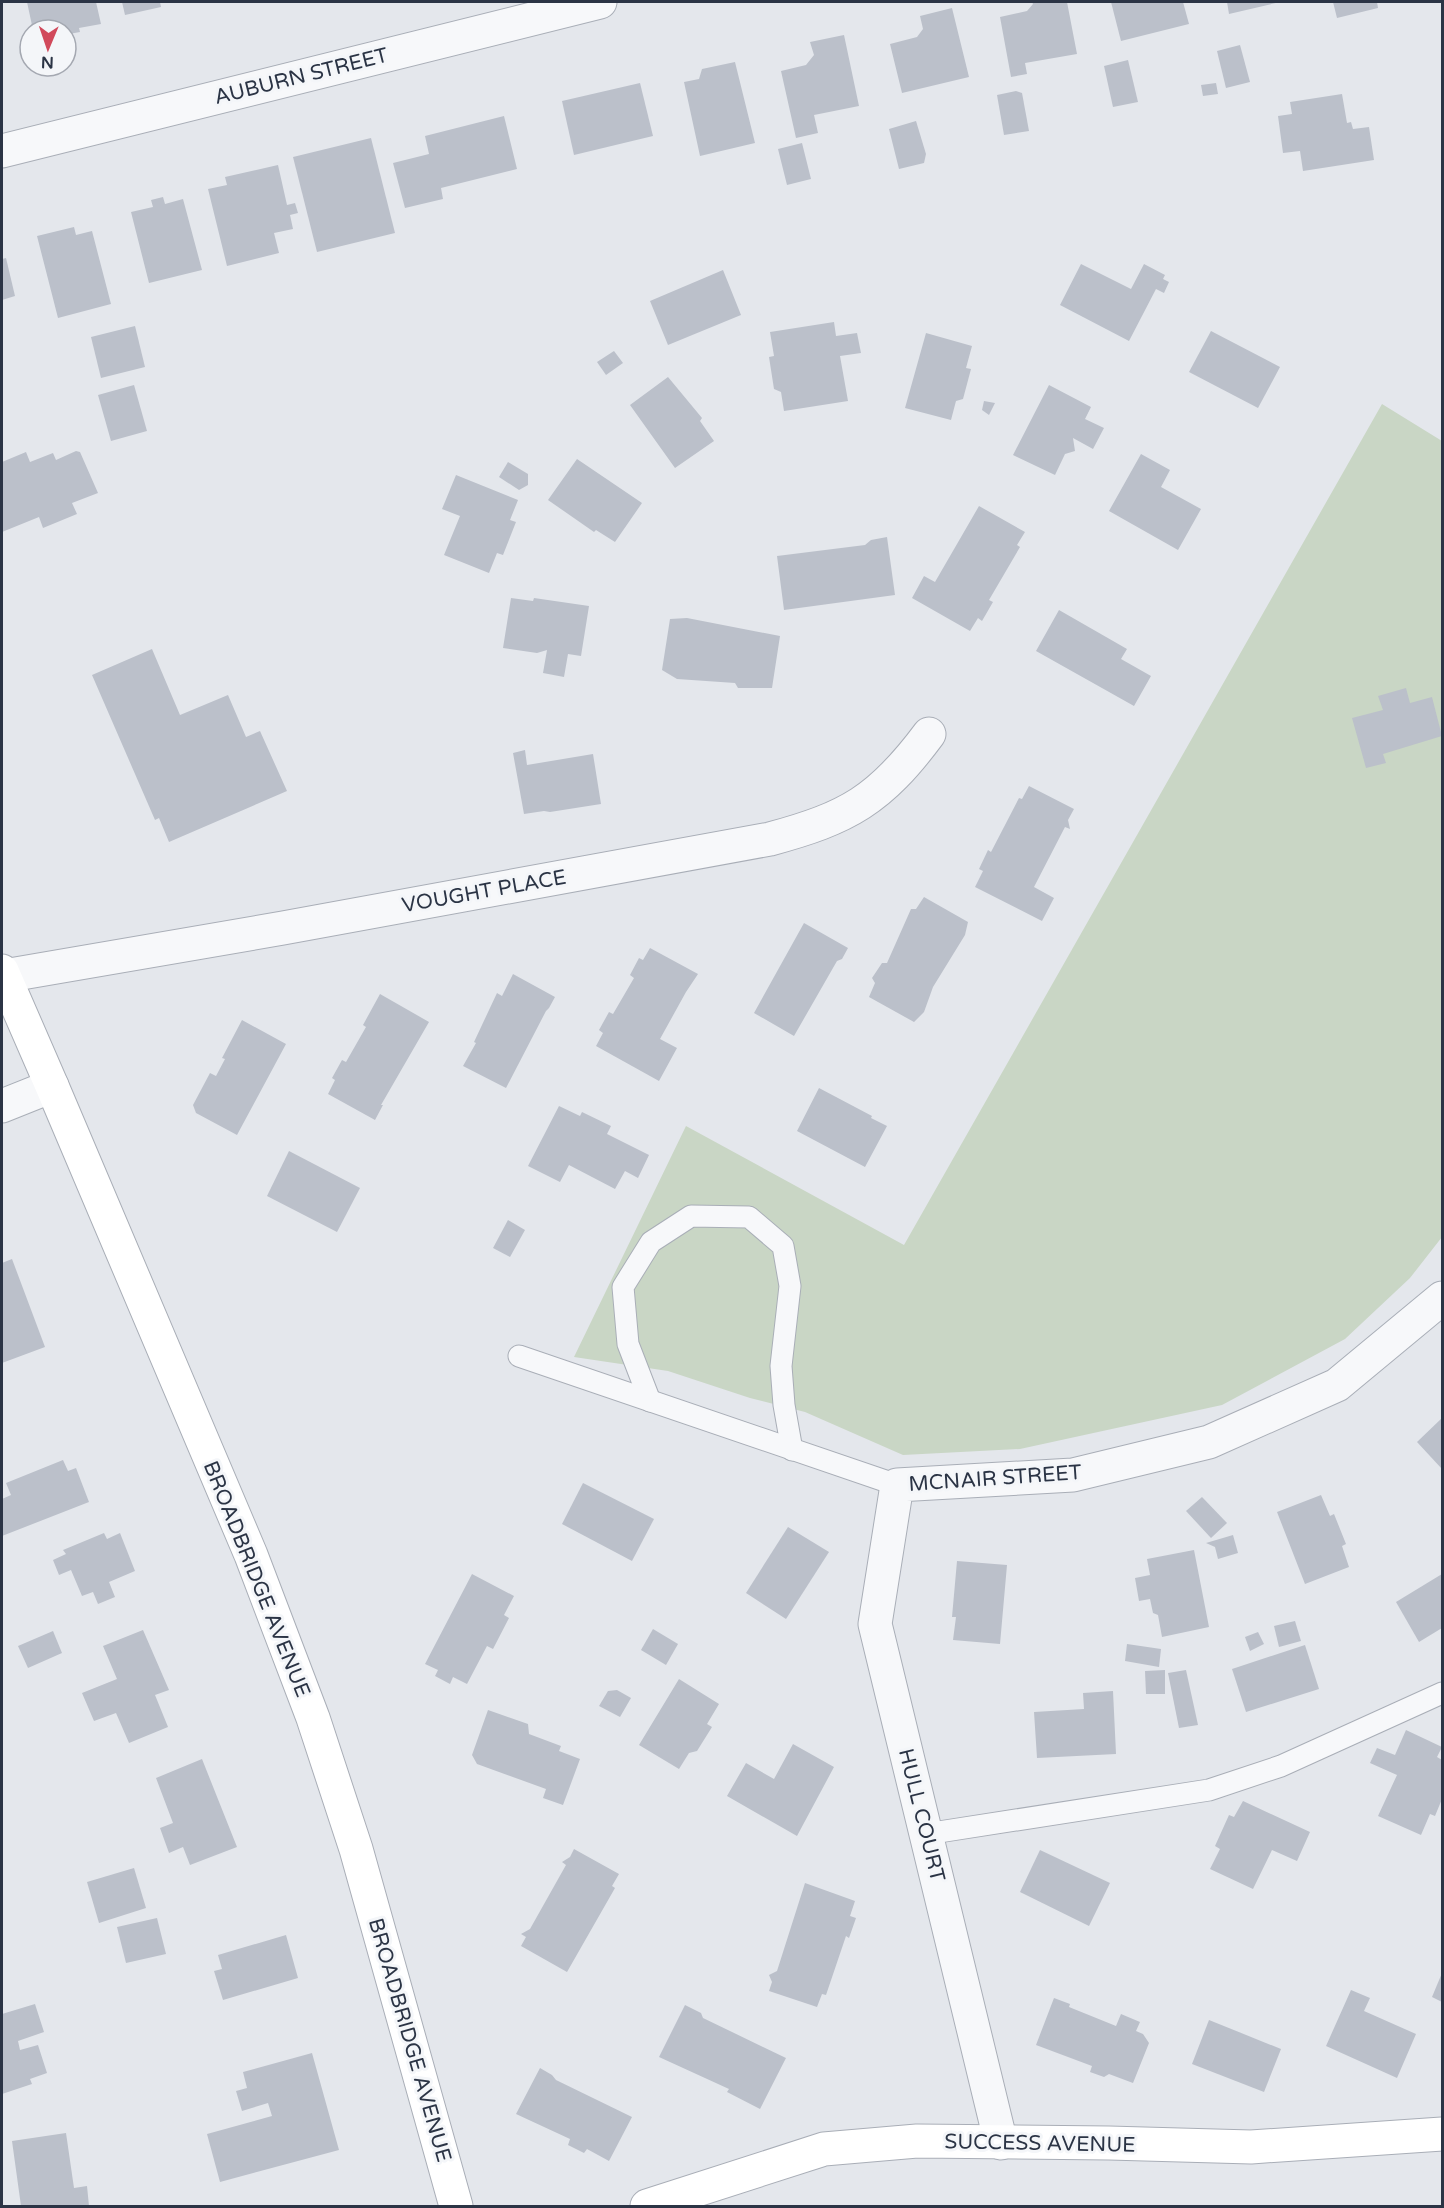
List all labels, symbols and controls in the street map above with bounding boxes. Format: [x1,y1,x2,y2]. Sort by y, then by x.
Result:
north arrow [18,18,78,78]
street label: AUBURN STREET [212,43,391,110]
text: N [41,52,54,72]
street label: VOUGHT PLACE [400,865,568,918]
street label: BROADBRIDGE AVENUE [198,1457,315,1701]
street label: MCNAIR STREET [908,1460,1083,1497]
street label: HULL COURT [893,1746,950,1884]
street label: BROADBRIDGE AVENUE [363,1915,456,2165]
street label: SUCCESS AVENUE [944,2129,1136,2158]

